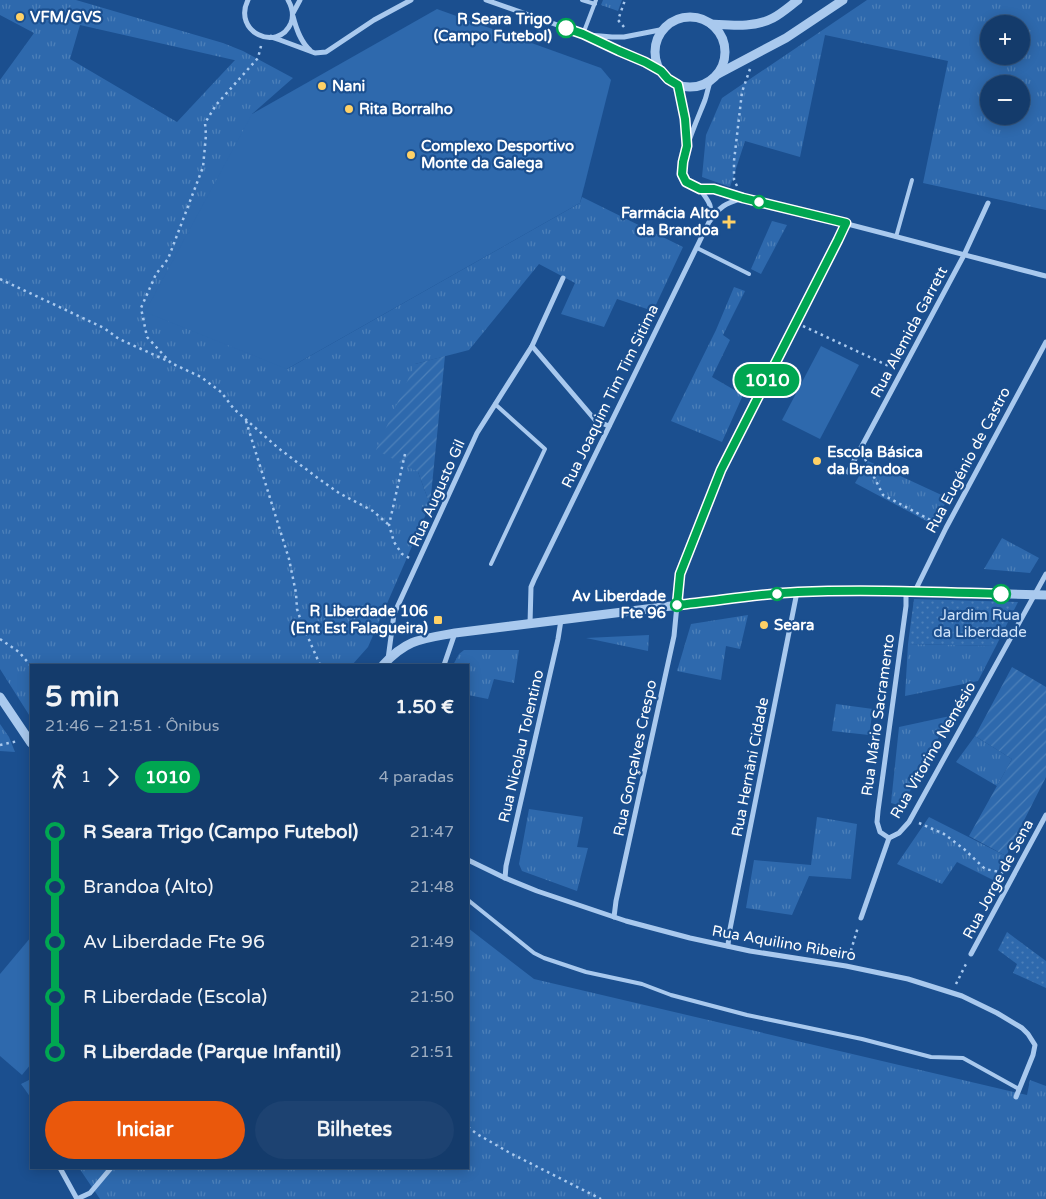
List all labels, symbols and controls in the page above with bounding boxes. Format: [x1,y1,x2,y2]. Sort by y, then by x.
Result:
place label: VFM/GVS [30,8,102,26]
place label: R Seara Trigo (Campo Futebol) [434,10,552,46]
marker: VFM/GVS [14,11,26,23]
map controls [980,15,1030,125]
button: + [980,15,1030,65]
marker: R Seara Trigo (Campo Futebol) [556,18,576,38]
button: − [980,75,1030,125]
place label: Nani [332,77,365,95]
marker: Nani [316,80,328,92]
place label: Rita Borralho [359,100,453,118]
marker: Rita Borralho [343,103,355,115]
place label: Complexo Desportivo Monte da Galega [421,137,574,173]
marker: Complexo Desportivo Monte da Galega [405,149,417,161]
unlabelled marker [752,195,766,209]
place label: Farmácia Alto da Brandoa [621,204,719,239]
marker: Farmácia Alto da Brandoa [723,216,735,228]
street label: Rua Alemida Garrett [867,263,951,401]
street label: Rua Joaquim Tim Tim Sitima [558,301,662,491]
line badge: 1010 [732,364,802,396]
text: 1010 [744,369,790,391]
street label: Rua Eugénio de Castro [922,384,1014,536]
street label: Rua Augusto Gil [405,437,469,549]
place label: Escola Básica da Brandoa [827,443,923,478]
marker: Escola Básica da Brandoa [811,455,823,467]
unlabelled marker [991,584,1011,604]
place label: Av Liberdade Fte 96 [572,587,667,622]
unlabelled marker [770,587,784,601]
marker: Av Liberdade Fte 96 [670,598,684,612]
place label: R Liberdade 106 (Ent Est Falagueira) [291,602,428,638]
park label: Jardim Rua da Liberdade [933,606,1027,641]
marker: R Liberdade 106 (Ent Est Falagueira) [432,614,444,626]
place label: Seara [774,616,814,634]
marker: Seara [758,619,770,631]
street label: Rua Mário Sacramento [858,633,898,797]
street label: Rua Nicolau Tolentino [495,668,547,824]
street label: Rua Gonçalves Crespo [610,678,660,838]
street label: Rua Vitorino Nemésio [886,678,980,822]
text: 5 min [45,680,120,714]
text: 1.50 € [395,696,454,718]
street label: Rua Hernâni Cidade [728,696,772,838]
text: 21:46 – 21:51 · Ônibus [45,716,220,736]
icon: walk [45,763,73,791]
icon: forward [99,763,127,791]
text: 1010 [145,766,190,788]
text: 1 [81,767,91,787]
text: 4 paradas [379,767,454,787]
street label: Rua Jorge de Sena [959,816,1037,942]
text: R Seara Trigo (Campo Futebol) [83,821,358,843]
text: 21:47 [410,822,454,842]
text: Brandoa (Alto) [83,876,213,898]
text: 21:48 [410,877,454,897]
street label: Rua Aquilino Ribeiro [711,921,857,965]
text: Av Liberdade Fte 96 [83,931,265,953]
text: 21:49 [410,932,454,952]
text: R Liberdade (Escola) [83,986,267,1008]
text: 21:50 [410,987,454,1007]
text: R Liberdade (Parque Infantil) [83,1041,341,1063]
text: 21:51 [410,1042,454,1062]
button: Iniciar [45,1101,245,1159]
button: Bilhetes [255,1101,454,1159]

